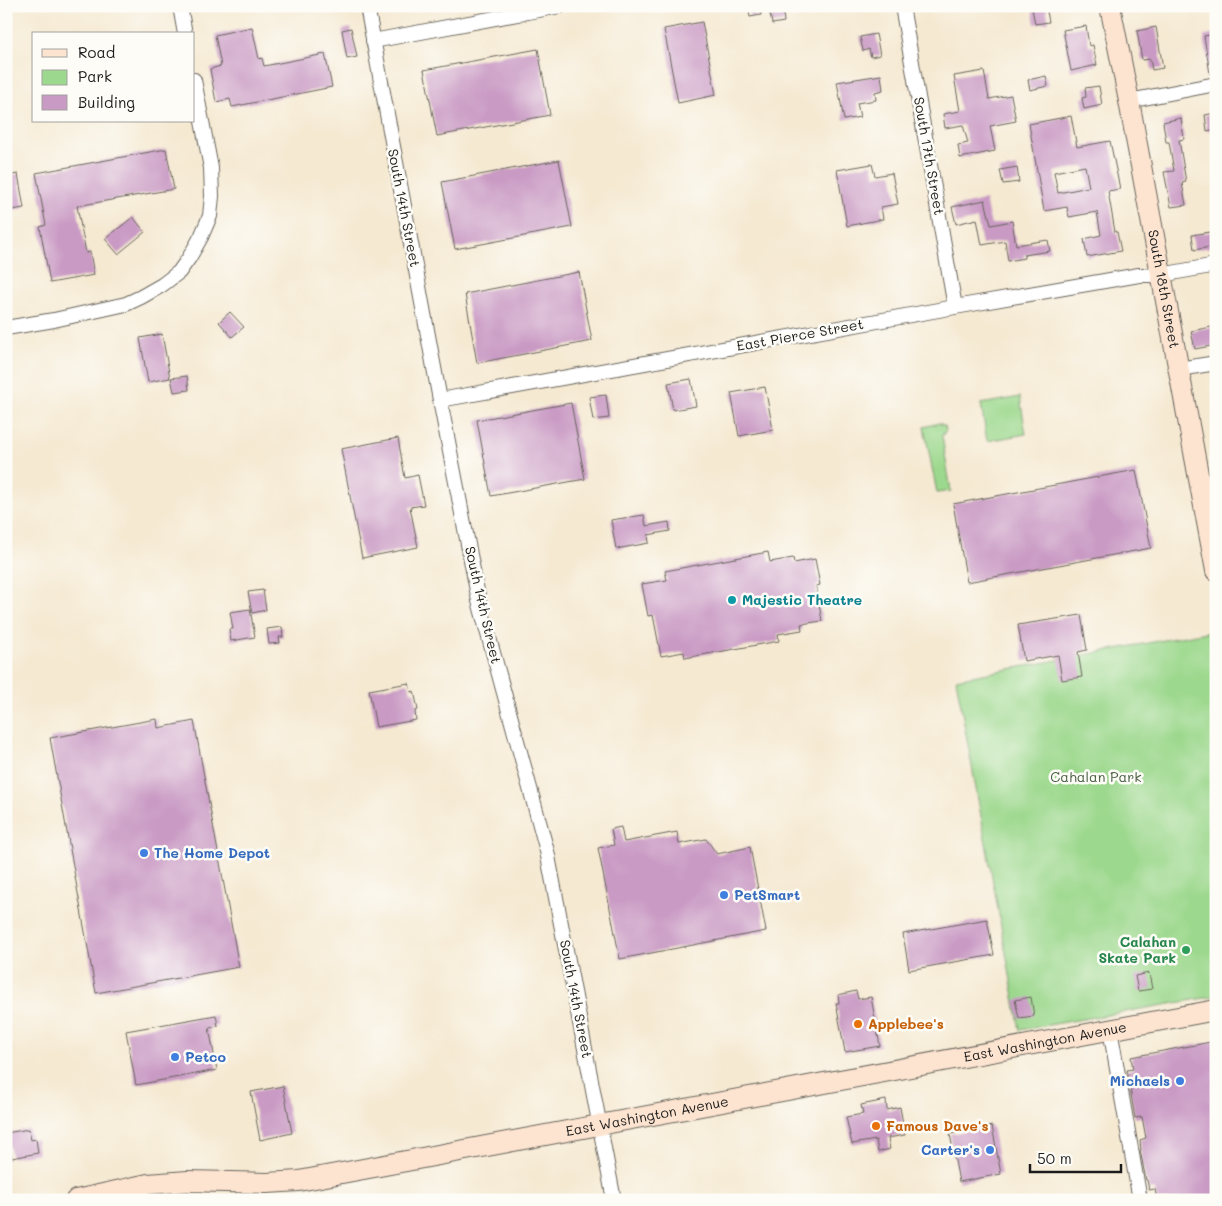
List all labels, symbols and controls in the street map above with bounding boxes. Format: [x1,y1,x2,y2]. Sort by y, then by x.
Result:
legend [32,32,195,122]
text: Road [78,42,115,62]
text: Park [78,66,112,86]
text: Building [78,92,135,112]
street label: South 17th Street [910,95,949,216]
street label: South 14th Street [384,147,425,269]
street label: South 18th Street [1144,228,1185,350]
street label: East Pierce Street [735,314,865,355]
street label: South 14th Street [461,544,506,665]
place label: Majestic Theatre [742,590,862,609]
marker: Majestic Theatre [726,594,738,606]
park label: Cahalan Park [1050,767,1142,786]
place label: The Home Depot [154,843,270,862]
marker: The Home Depot [138,847,150,859]
place label: PetSmart [734,885,800,904]
marker: PetSmart [718,889,730,901]
place label: Calahan Skate Park [1098,932,1176,967]
street label: South 14th Street [556,938,597,1060]
marker: Calahan Skate Park [1180,944,1192,956]
place label: Applebee's [868,1014,944,1033]
street label: East Washington Avenue [962,1017,1128,1066]
marker: Applebee's [852,1018,864,1030]
place label: Petco [185,1047,226,1066]
marker: Petco [169,1051,181,1063]
place label: Michaels [1110,1071,1170,1090]
marker: Michaels [1174,1075,1186,1087]
street label: East Washington Avenue [564,1091,730,1140]
place label: Famous Dave's [886,1116,989,1135]
marker: Famous Dave's [870,1120,882,1132]
place label: Carter's [921,1140,980,1159]
scale bar [1030,1141,1121,1173]
marker: Carter's [984,1144,996,1156]
text: 50 m [1037,1148,1072,1168]

